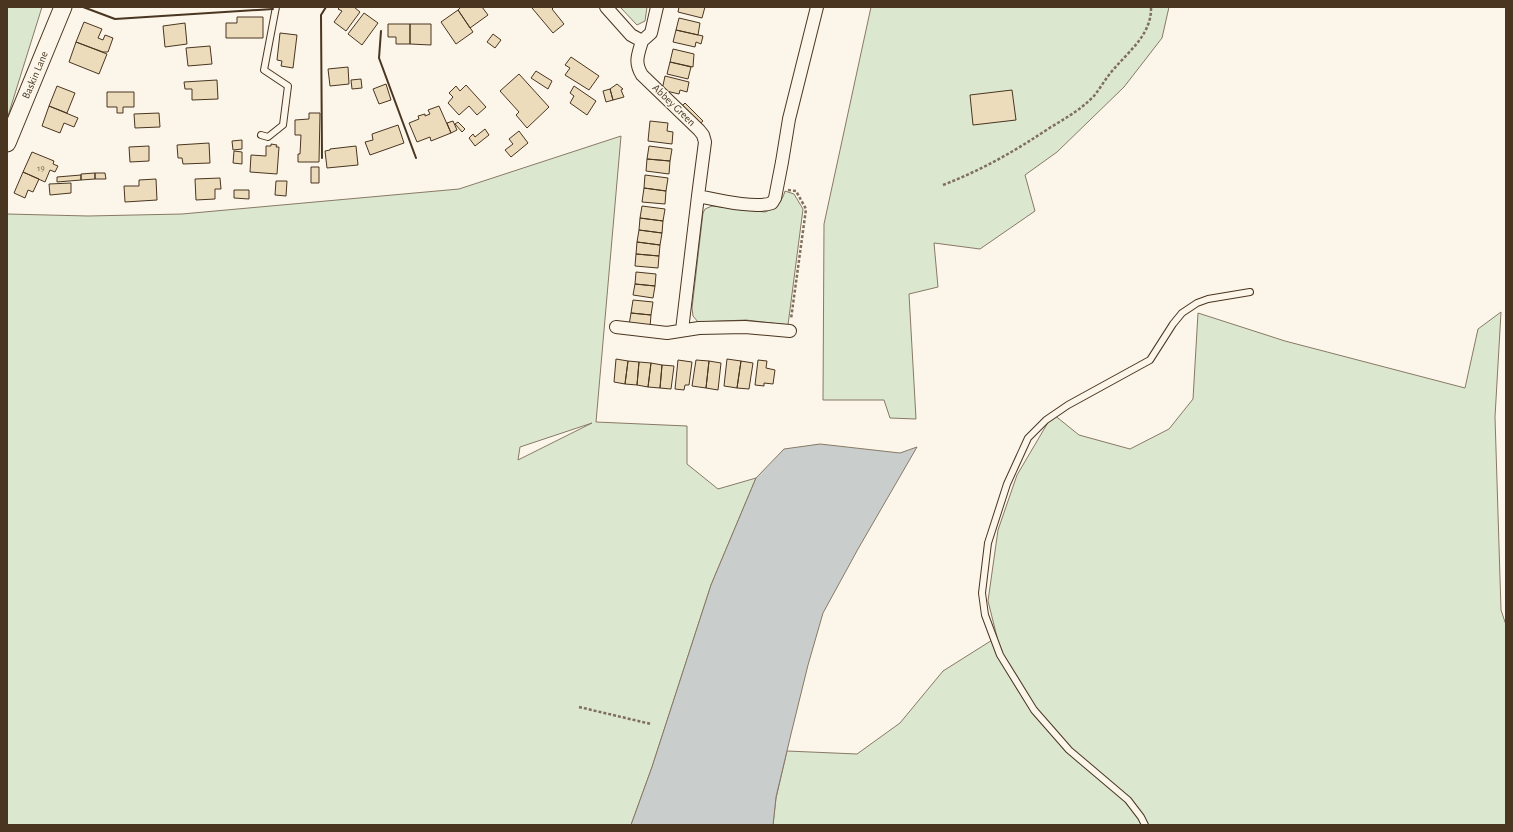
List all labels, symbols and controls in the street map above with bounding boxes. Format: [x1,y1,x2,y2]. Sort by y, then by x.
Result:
street label: Baskin Lane [20,50,50,100]
street label: Abbey Green [650,82,698,128]
house number: 19 [37,164,45,173]

